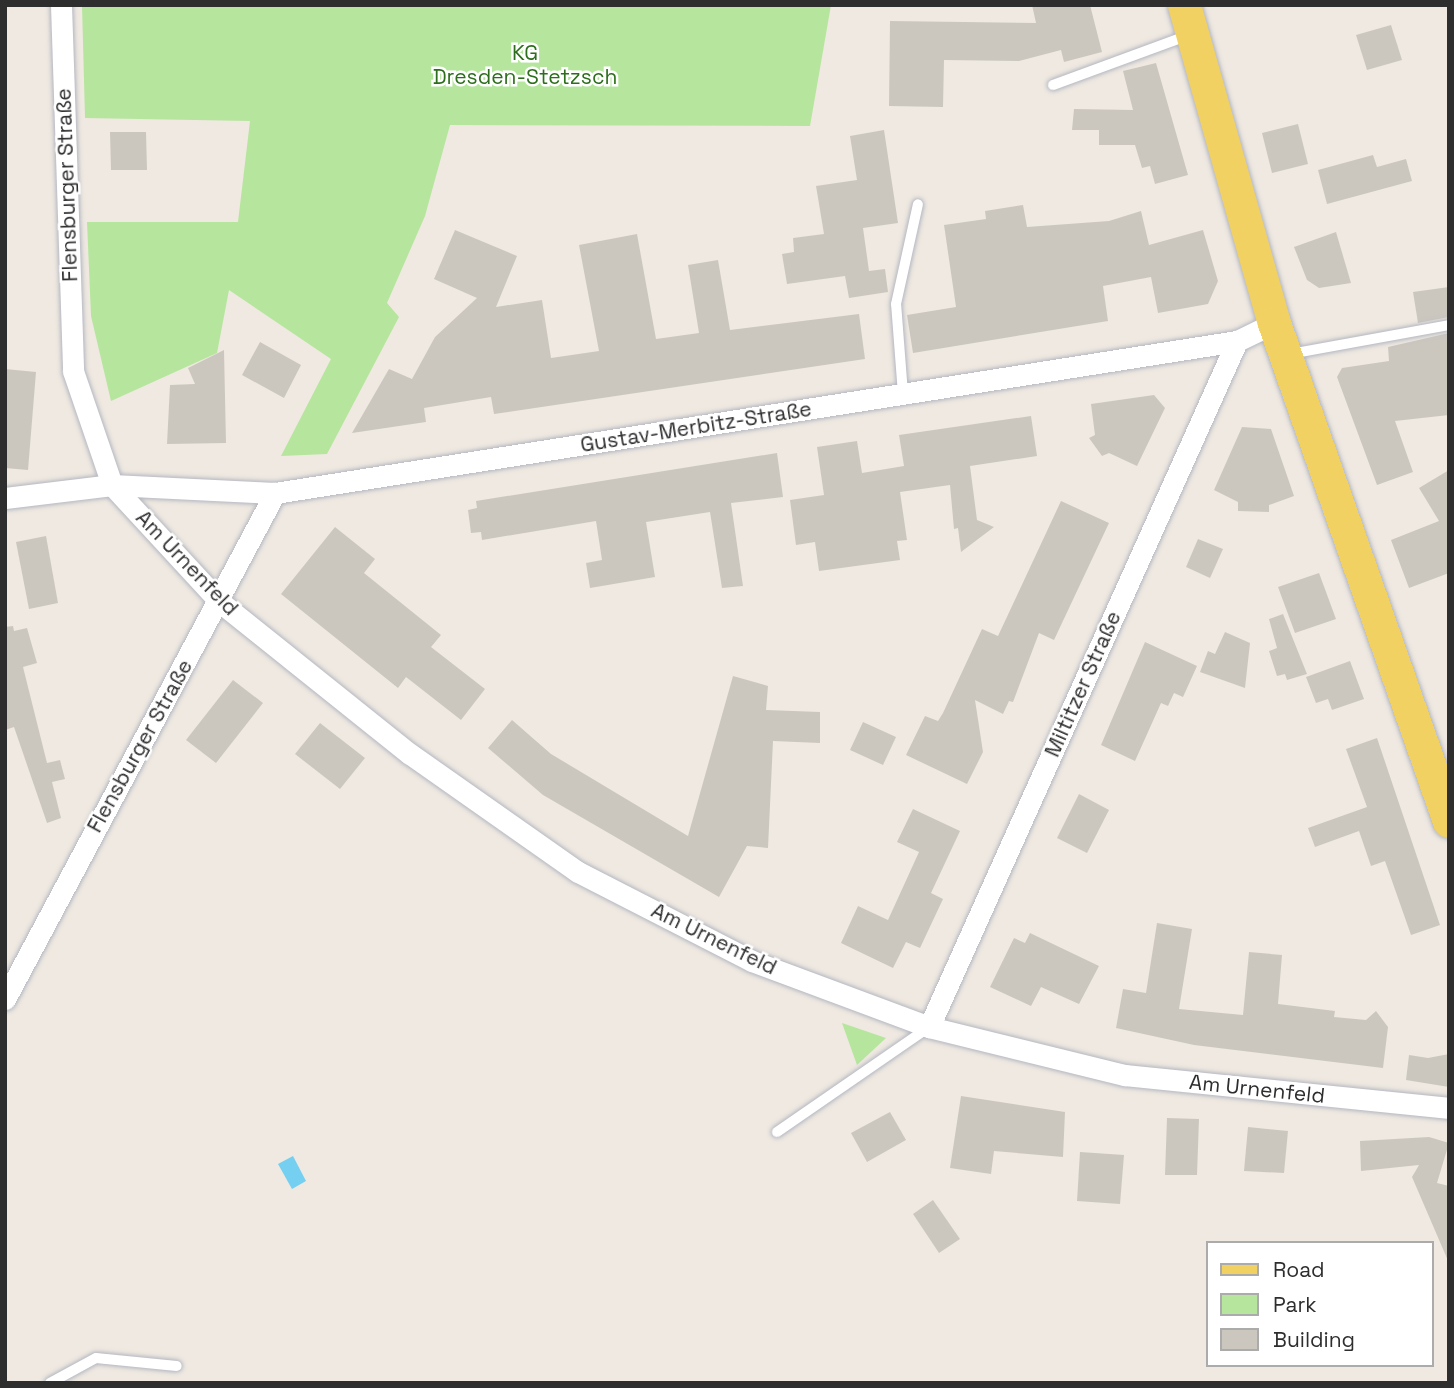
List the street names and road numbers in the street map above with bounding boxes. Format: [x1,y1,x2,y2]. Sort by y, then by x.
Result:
street label: Flensburger Straße [51,88,83,282]
street label: Gustav-Merbitz-Straße [579,396,813,458]
street label: Am Urnenfeld [131,505,243,621]
street label: Miltitzer Straße [1040,607,1126,761]
street label: Flensburger Straße [82,655,198,837]
street label: Am Urnenfeld [647,898,781,980]
street label: Am Urnenfeld [1188,1069,1326,1109]

